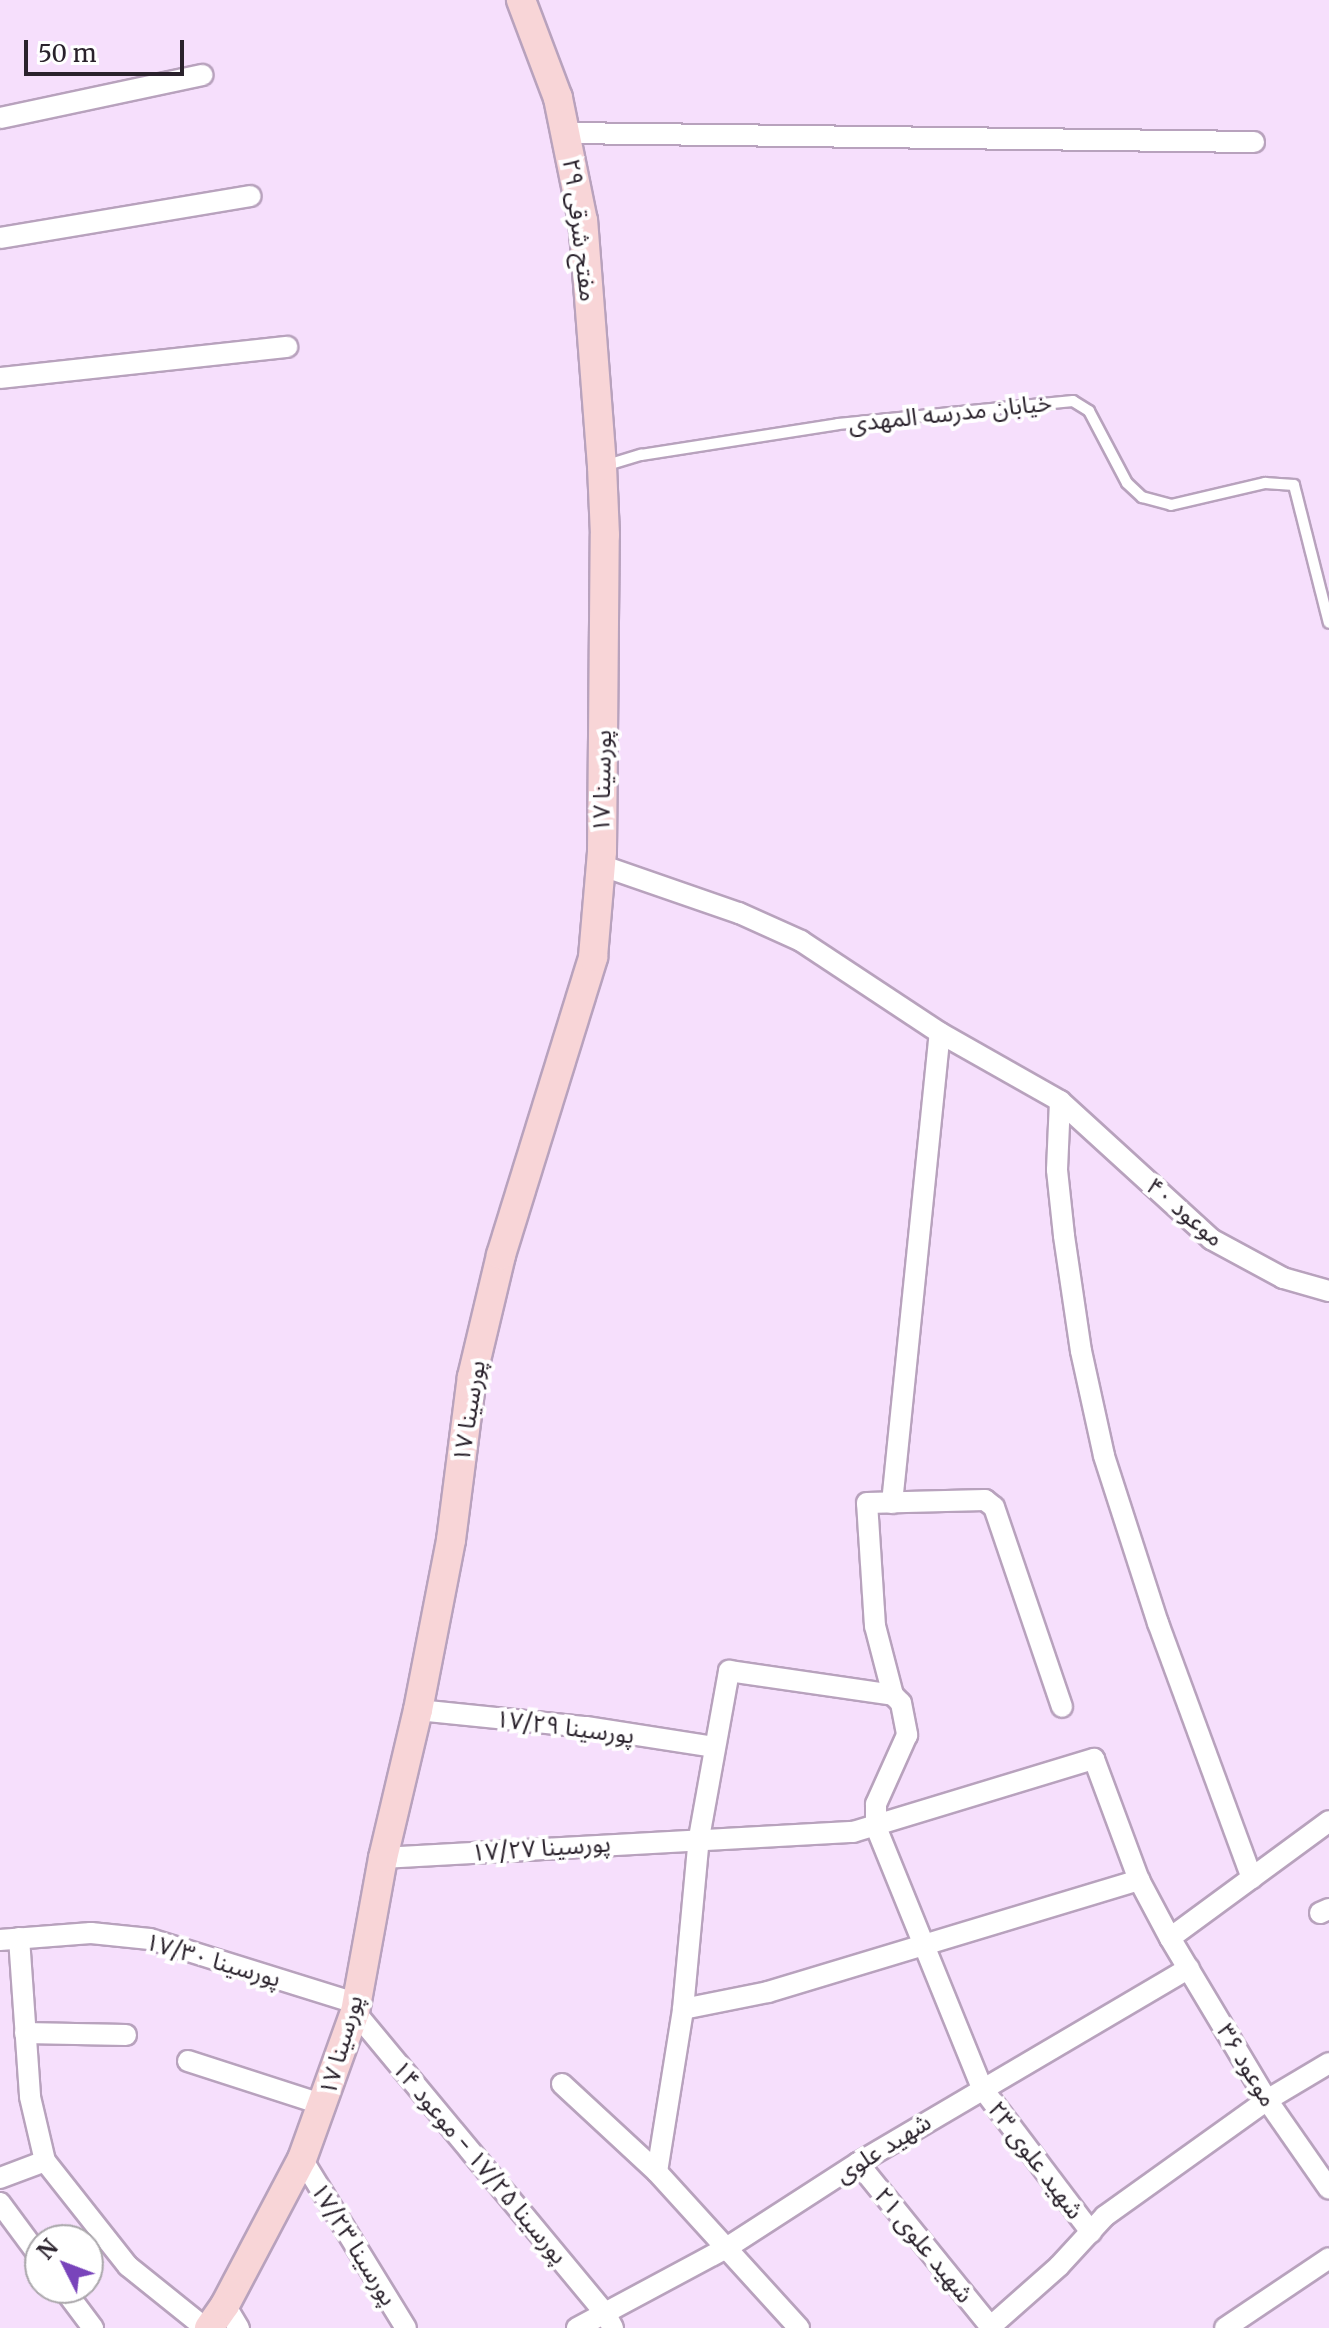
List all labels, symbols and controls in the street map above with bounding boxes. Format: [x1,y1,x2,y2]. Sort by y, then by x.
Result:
scale bar [28,24,188,74]
text: 50 m [38,38,97,69]
street label: مفتح شرقی ۲۹ [557,157,603,303]
street label: خیابان مدرسه المهدی [847,388,1053,438]
street label: پورسینا ۱۷ [587,729,617,833]
street label: موعود ۴۰ [1141,1171,1229,1253]
street label: پورسینا ۱۷ [447,1358,491,1464]
street label: پورسینا ۱۷/۲۹ [494,1704,636,1750]
street label: پورسینا ۱۷/۲۷ [470,1829,612,1867]
street label: پورسینا ۱۷/۳۰ [142,1927,284,1993]
street label: پورسینا ۱۷ [313,1992,369,2098]
street label: موعود ۳۶ [1211,2018,1283,2112]
street label: پورسینا ۱۷/۲۵ - موعود ۱۴ [386,2054,574,2270]
street label: شهید علوی ۲۳ [982,2095,1090,2225]
street label: شهید علوی [830,2107,936,2189]
street label: پورسینا ۱۷/۲۳ [305,2177,403,2311]
street label: شهید علوی ۲۱ [869,2181,979,2309]
north arrow [24,2224,104,2304]
text: N [31,2233,64,2265]

